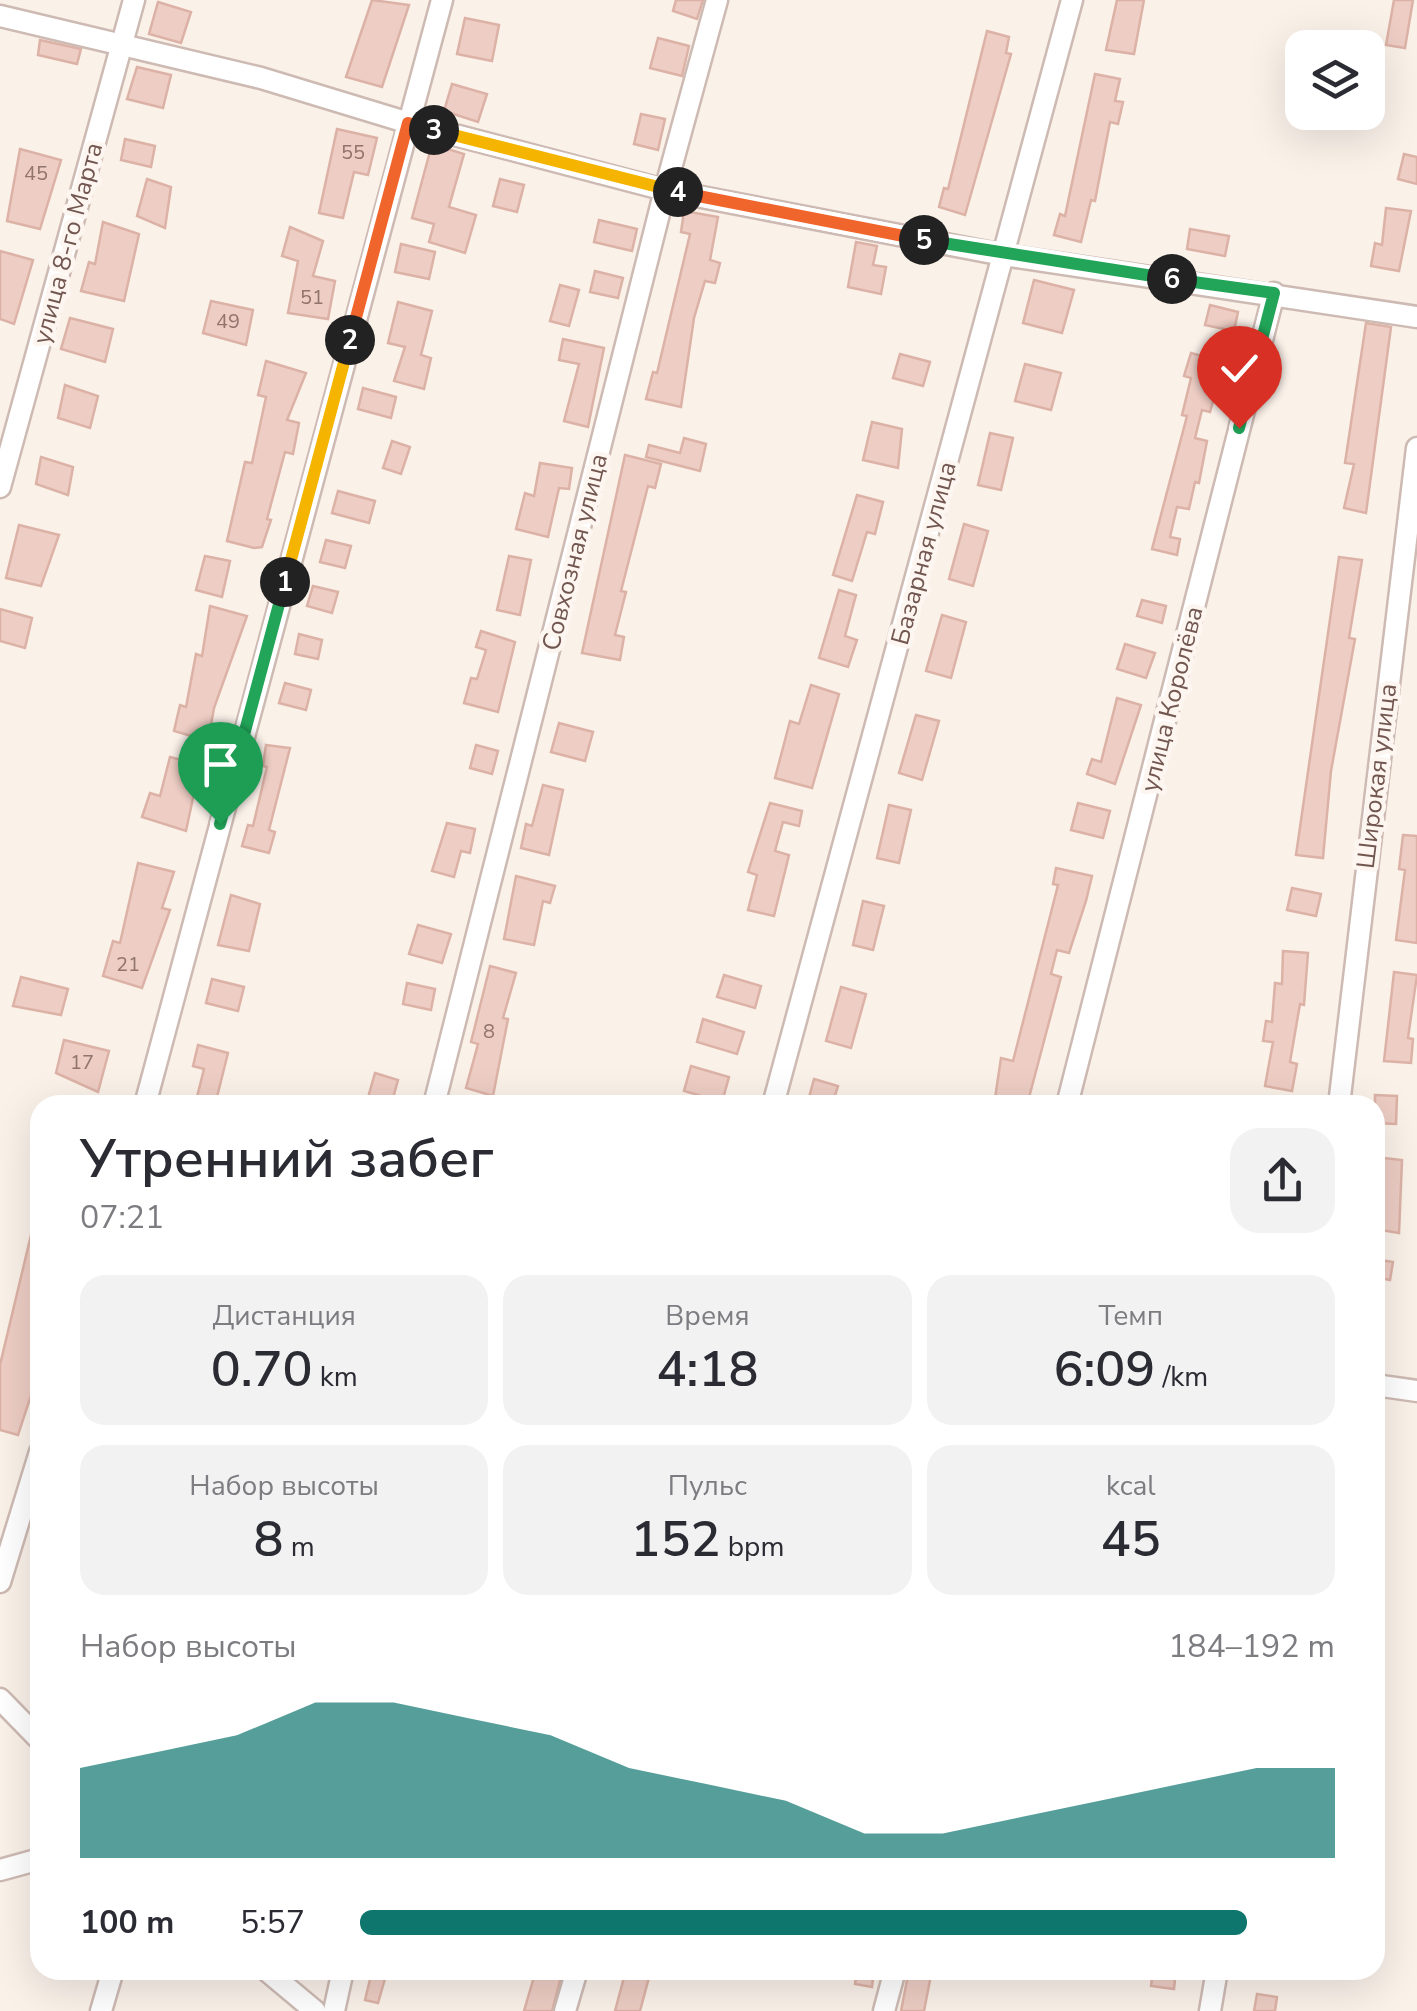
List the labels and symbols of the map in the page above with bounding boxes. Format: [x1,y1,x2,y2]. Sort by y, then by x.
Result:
pin: 3 [409,105,459,155]
street label: улица 8-го Марта [25,139,111,348]
house number: 55 [341,139,365,166]
house number: 45 [24,160,48,187]
pin: 4 [653,167,703,217]
pin: 5 [899,215,949,265]
pin: 6 [1147,254,1197,304]
house number: 51 [300,284,324,311]
house number: 49 [216,308,240,335]
pin: 2 [325,315,375,365]
pin [1197,326,1282,429]
street label: Совхозная улица [534,450,616,654]
street label: Базарная улица [883,458,965,649]
pin: 1 [260,557,310,607]
street label: улица Королёва [1132,603,1211,796]
street label: Широкая улица [1349,682,1405,871]
pin [178,722,263,825]
house number: 21 [116,951,140,978]
house number: 8 [483,1018,495,1045]
house number: 17 [70,1049,94,1076]

